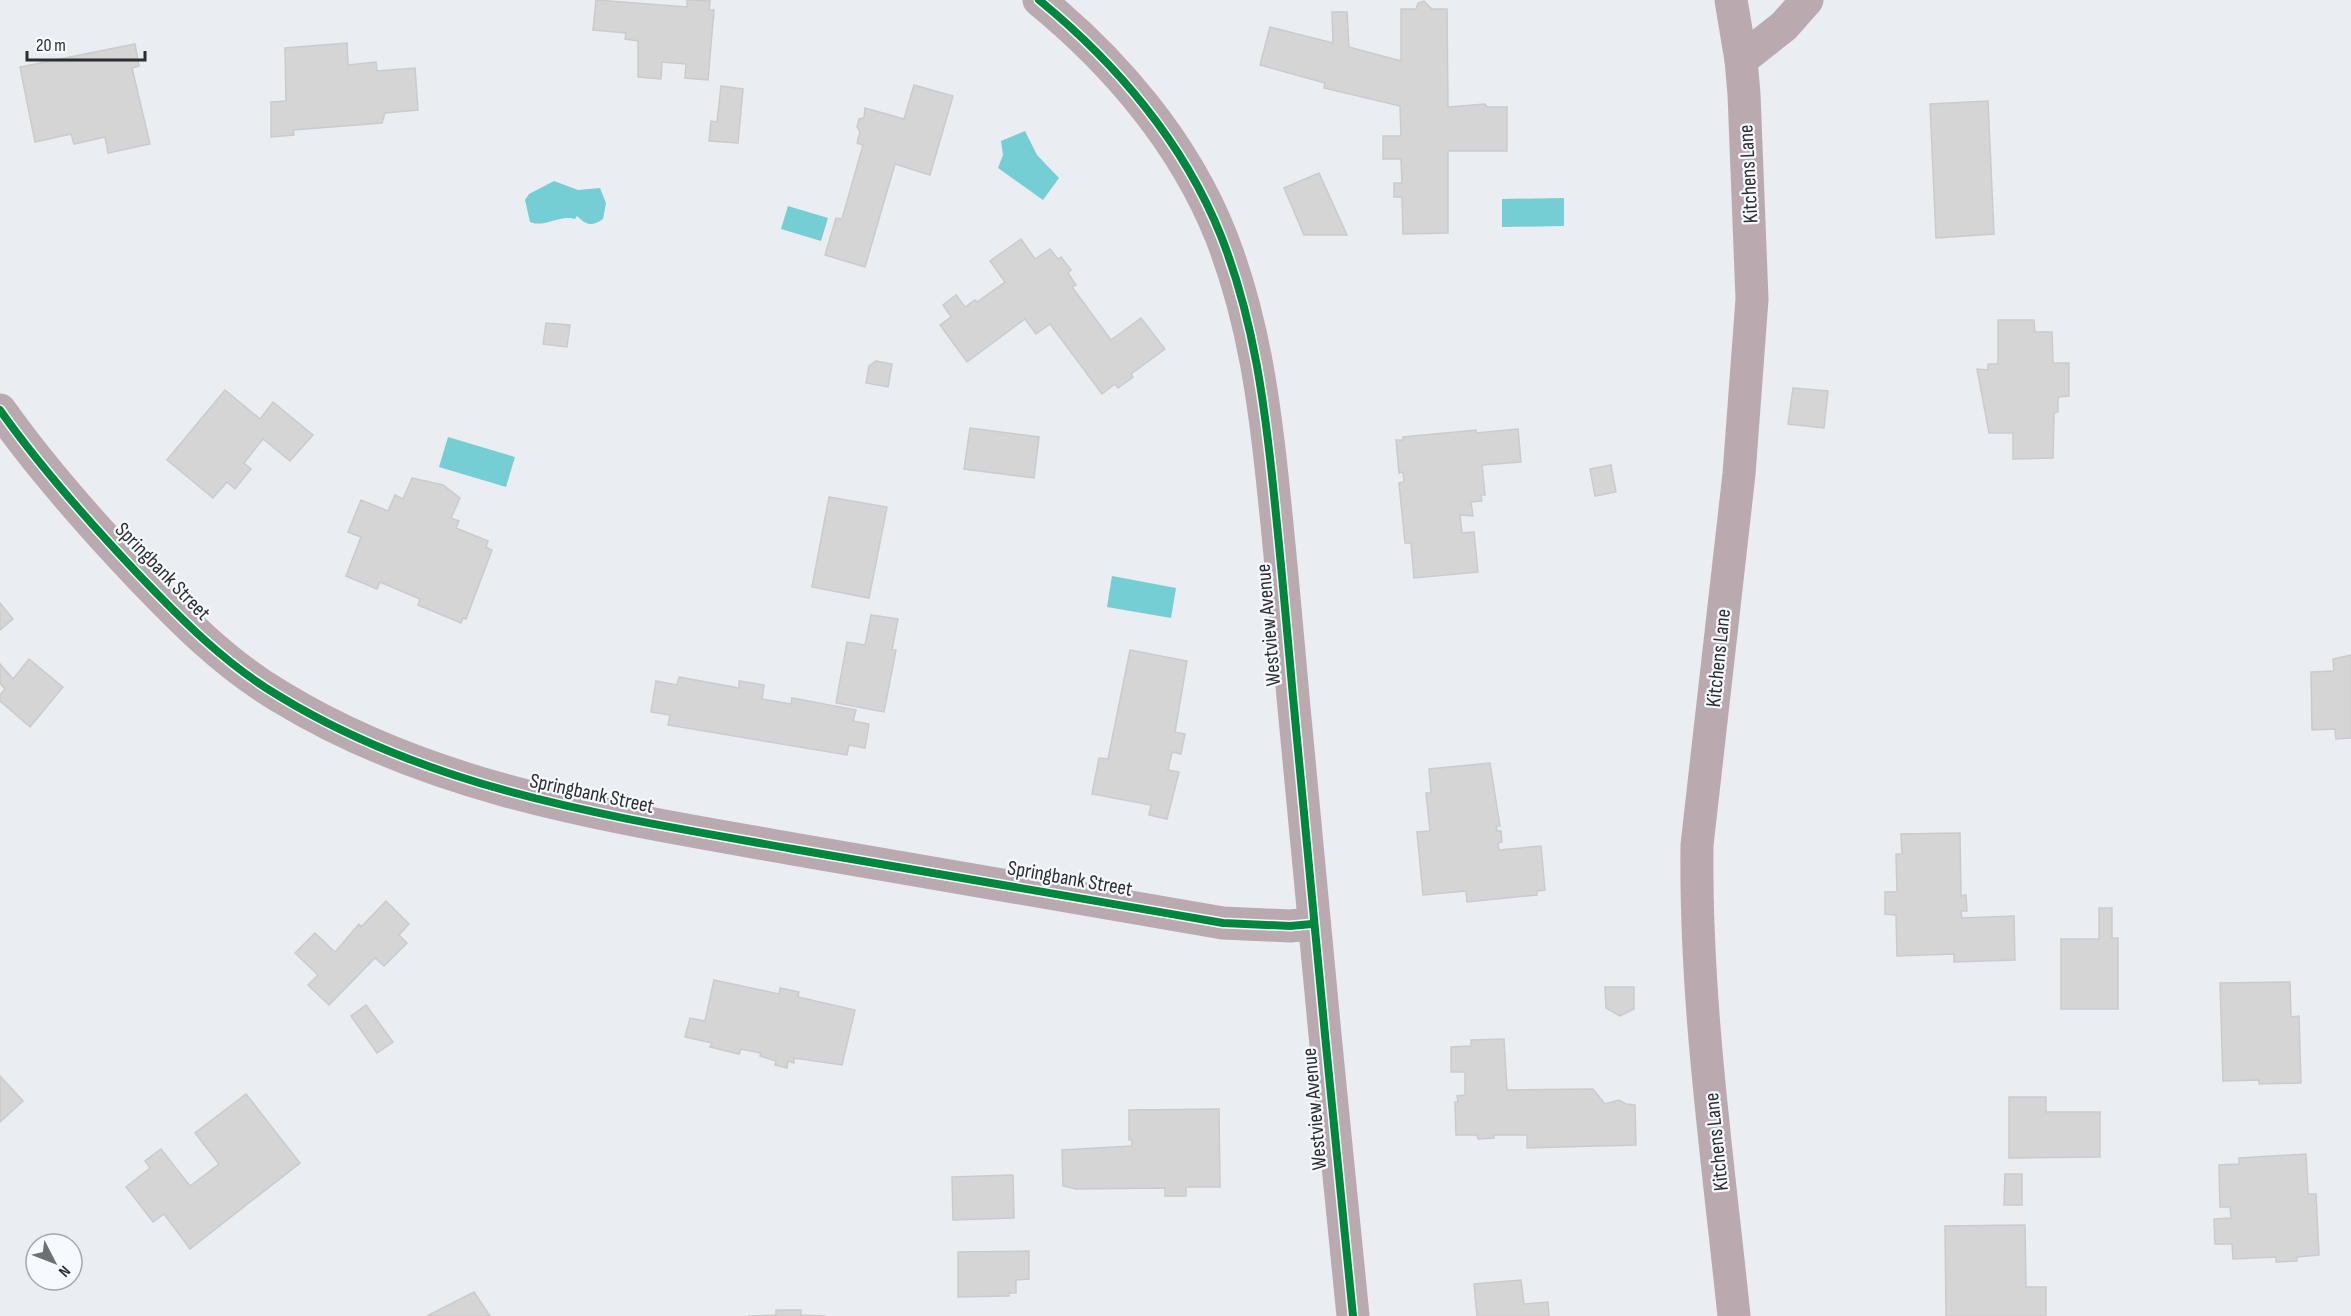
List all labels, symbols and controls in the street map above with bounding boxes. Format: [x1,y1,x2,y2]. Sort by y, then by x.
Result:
scale bar [27,24,146,62]
text: 20 m [36,35,66,56]
street label: Kitchens Lane [1733,124,1764,224]
street label: Springbank Street [110,517,216,626]
street label: Westview Avenue [1251,563,1286,687]
street label: Kitchens Lane [1701,608,1736,708]
street label: Springbank Street [527,768,656,819]
street label: Springbank Street [1005,855,1134,902]
street label: Westview Avenue [1297,1047,1332,1171]
street label: Kitchens Lane [1699,1092,1734,1192]
north arrow [24,1232,84,1292]
text: N [54,1262,74,1281]

